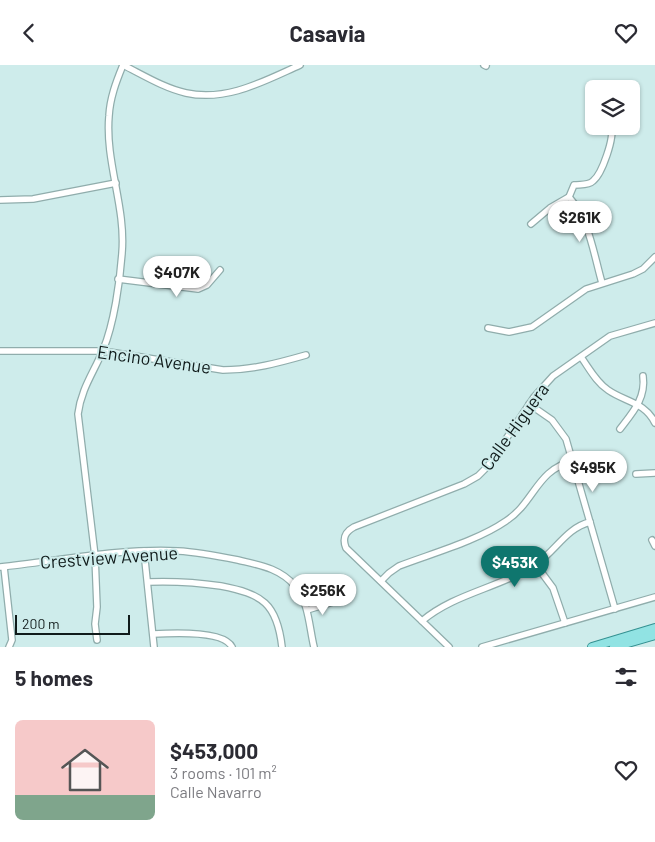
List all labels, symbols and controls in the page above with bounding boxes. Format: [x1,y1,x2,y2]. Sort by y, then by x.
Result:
icon: back [15,19,43,47]
icon: heart [612,19,640,47]
text: Casavia [290,20,365,46]
map controls [585,80,640,135]
button: layers [585,80,640,135]
pin: $261K [545,201,615,243]
text: $261K [559,207,601,226]
pin: $407K [142,255,212,298]
text: $407K [154,262,200,281]
street label: Encino Avenue [96,340,212,378]
street label: Calle Higuera [475,379,553,474]
pin: $495K [558,451,628,493]
text: $495K [570,457,616,476]
street label: Crestview Avenue [39,541,179,573]
pin: $453K [480,545,550,588]
text: $453K [492,552,538,571]
pin: $256K [288,573,358,616]
text: $256K [300,580,346,599]
scale bar [15,612,130,635]
text: 200 m [22,615,60,632]
icon: filters [612,663,640,691]
text: 5 homes [15,665,93,690]
text: $453,000 [170,738,258,763]
icon: home [55,740,115,800]
icon: heart [612,756,640,784]
text: 3 rooms · 101 m² [170,763,277,782]
text: Calle Navarro [170,782,262,801]

